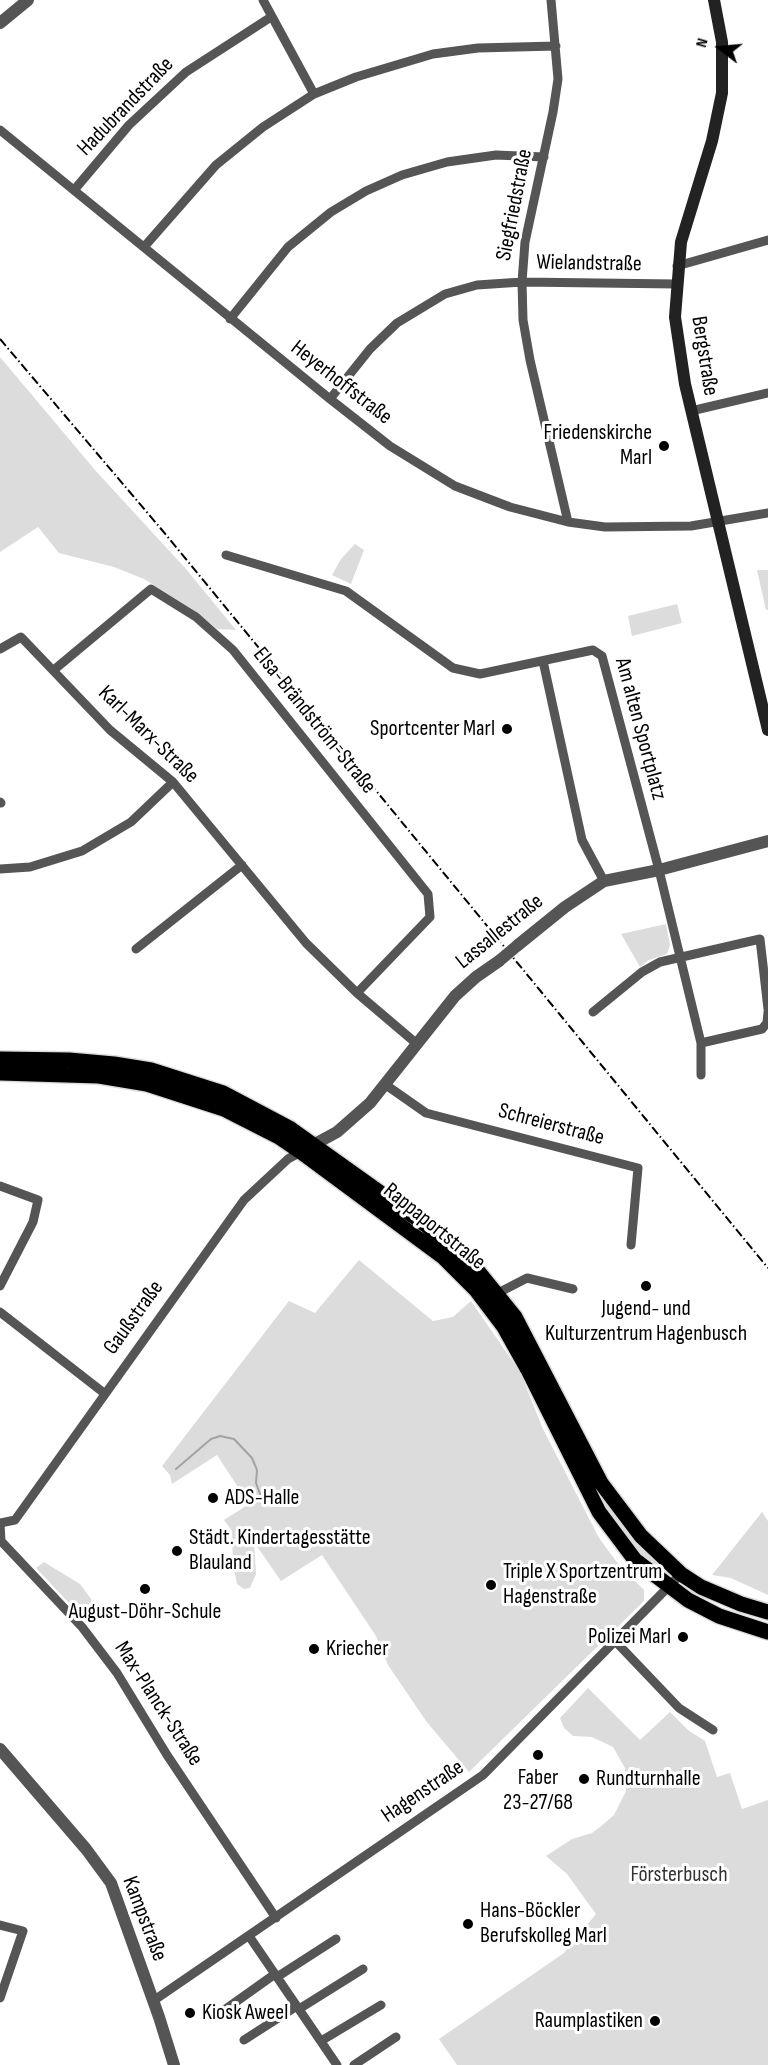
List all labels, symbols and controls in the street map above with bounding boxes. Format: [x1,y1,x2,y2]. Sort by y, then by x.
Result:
north arrow [690,18,750,78]
text: N [692,36,713,50]
street label: Hadubrandstraße [72,52,180,162]
street label: Siegfriedstraße [491,147,539,263]
street label: Wielandstraße [536,250,642,278]
street label: Bergstraße [685,314,723,398]
street label: Heyerhoffstraße [285,335,397,431]
place label: Friedenskirche Marl [544,420,652,472]
marker: Friedenskirche Marl [657,439,671,453]
street label: Elsa-Brändström-Straße [247,642,381,800]
street label: Am alten Sportplatz [608,655,672,803]
street label: Karl-Marx-Straße [92,681,204,789]
place label: Sportcenter Marl [370,716,495,742]
marker: Sportcenter Marl [500,722,514,736]
street label: Lassallestraße [451,889,549,975]
street label: Schreierstraße [495,1098,607,1152]
street label: Rappaportstraße [378,1178,490,1276]
street label: Gaußstraße [98,1276,170,1360]
marker: Jugend- und Kulturzentrum Hagenbusch [639,1279,653,1293]
place label: Jugend- und Kulturzentrum Hagenbusch [545,1296,747,1348]
place label: ADS-Halle [225,1485,299,1511]
marker: ADS-Halle [206,1491,220,1505]
place label: Städt. Kindertagesstätte Blauland [189,1525,371,1576]
marker: Städt. Kindertagesstätte Blauland [170,1544,184,1558]
place label: Triple X Sportzentrum Hagenstraße [503,1559,662,1610]
marker: Triple X Sportzentrum Hagenstraße [484,1578,498,1592]
marker: August-Döhr-Schule [138,1582,152,1596]
place label: August-Döhr-Schule [69,1599,221,1625]
place label: Polizei Marl [588,1624,671,1650]
marker: Polizei Marl [676,1630,690,1644]
place label: Kriecher [326,1636,388,1662]
street label: Max-Planck-Straße [108,1637,208,1771]
marker: Kriecher [307,1642,321,1656]
marker: Faber 23-27/68 [531,1748,545,1762]
street label: Hagenstraße [377,1755,469,1829]
place label: Faber 23-27/68 [503,1765,573,1816]
place label: Rundturnhalle [596,1766,700,1792]
marker: Rundturnhalle [577,1772,591,1786]
park label: Försterbusch [630,1862,728,1888]
street label: Kampstraße [116,1873,172,1965]
place label: Hans-Böckler Berufskolleg Marl [480,1898,607,1950]
marker: Hans-Böckler Berufskolleg Marl [461,1917,475,1931]
place label: Kiosk Aweel [202,2000,288,2026]
marker: Kiosk Aweel [183,2006,197,2020]
place label: Raumplastiken [535,2008,643,2034]
marker: Raumplastiken [648,2014,662,2028]

